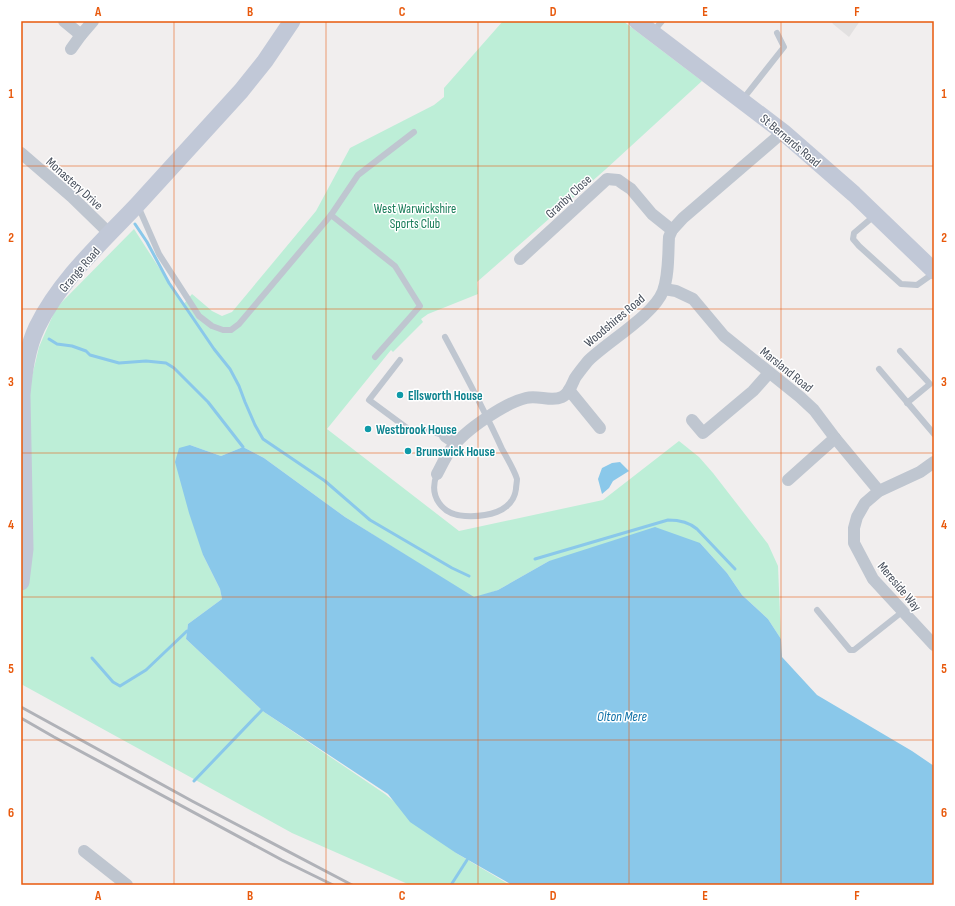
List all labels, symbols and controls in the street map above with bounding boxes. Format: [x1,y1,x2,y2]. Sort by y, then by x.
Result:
text: A [94,4,102,20]
text: B [247,4,253,20]
text: C [399,4,406,20]
text: D [550,4,557,20]
text: E [702,4,708,20]
text: F [854,4,860,20]
text: 1 [8,86,14,102]
text: 1 [941,86,947,102]
street label: St Bernards Road [757,111,824,171]
street label: Monastery Drive [43,154,106,213]
street label: Granby Close [542,171,595,222]
park label: West Warwickshire Sports Club [374,201,456,232]
text: 2 [8,230,14,246]
text: 2 [941,230,947,246]
street label: Grange Road [56,244,104,296]
street label: Woodshires Road [581,291,648,351]
street label: Marsland Road [757,344,816,396]
text: 3 [8,374,14,390]
text: 3 [941,374,947,390]
place label: Ellsworth House [408,388,483,404]
marker: Ellsworth House [395,390,405,400]
place label: Westbrook House [376,422,457,438]
marker: Westbrook House [363,424,373,434]
place label: Brunswick House [416,444,495,460]
marker: Brunswick House [403,446,413,456]
text: 4 [8,517,14,533]
text: 4 [941,517,947,533]
street label: Mereside Way [874,559,925,615]
text: 5 [8,661,14,677]
text: 5 [941,661,947,677]
water label: Olton Mere [597,708,648,725]
text: 6 [8,805,14,821]
text: 6 [941,805,947,821]
text: A [94,888,102,904]
text: B [247,888,253,904]
text: C [399,888,406,904]
text: D [550,888,557,904]
text: E [702,888,708,904]
text: F [854,888,860,904]

